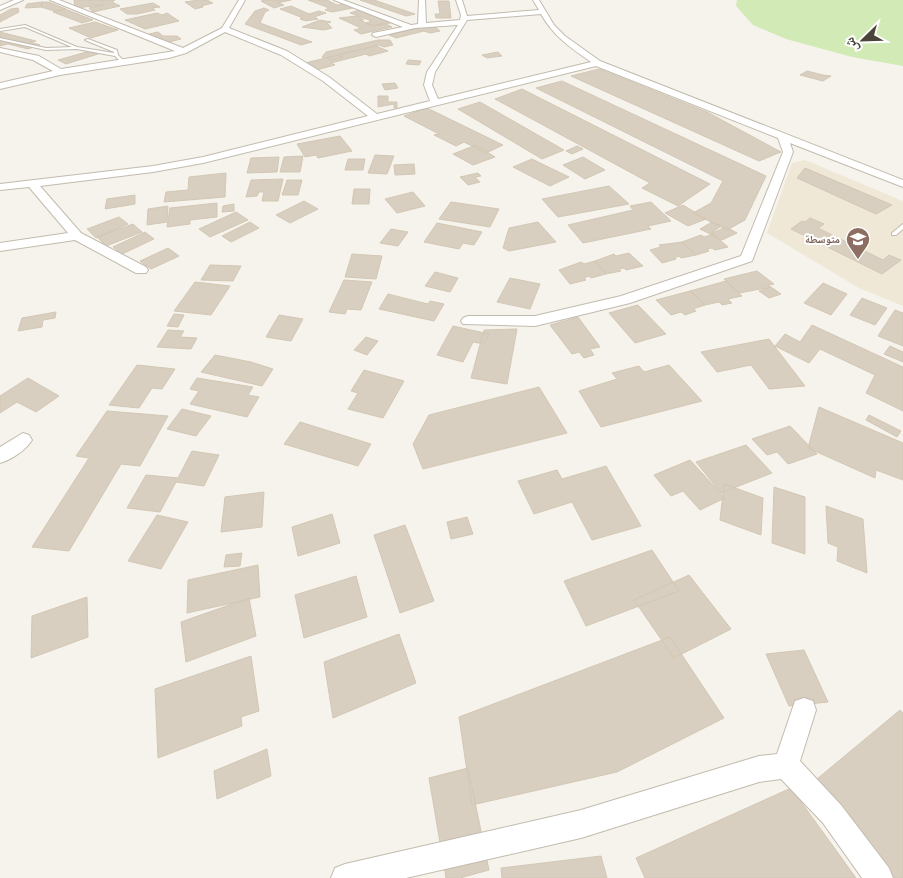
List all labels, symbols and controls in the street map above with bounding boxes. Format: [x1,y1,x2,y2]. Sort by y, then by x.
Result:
north arrow [838,15,888,65]
text: ش [840,34,864,55]
school or university icon: متوسطة [845,226,871,260]
place label: متوسطة [805,232,840,247]

